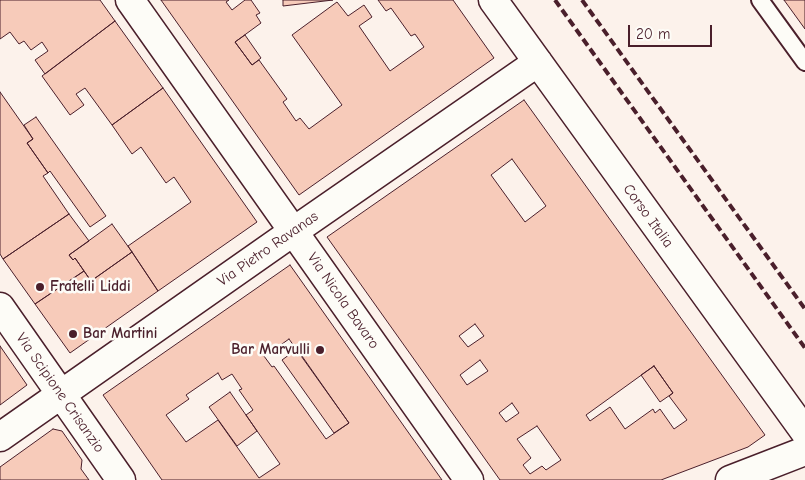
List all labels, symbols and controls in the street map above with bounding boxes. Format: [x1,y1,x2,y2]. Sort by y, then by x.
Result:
scale bar [630,15,714,47]
text: 20 m [636,25,670,43]
street label: Corso Italia [619,181,677,251]
street label: Via Pietro Ravanas [214,208,322,290]
street label: Via Nicola Bavaro [303,250,383,352]
place label: Fratelli Liddi [50,278,131,296]
marker: Fratelli Liddi [34,281,46,293]
place label: Bar Martini [83,325,157,343]
marker: Bar Martini [67,328,79,340]
street label: Via Scipione Crisanzio [12,330,108,456]
place label: Bar Marvulli [231,341,310,359]
marker: Bar Marvulli [314,344,326,356]

